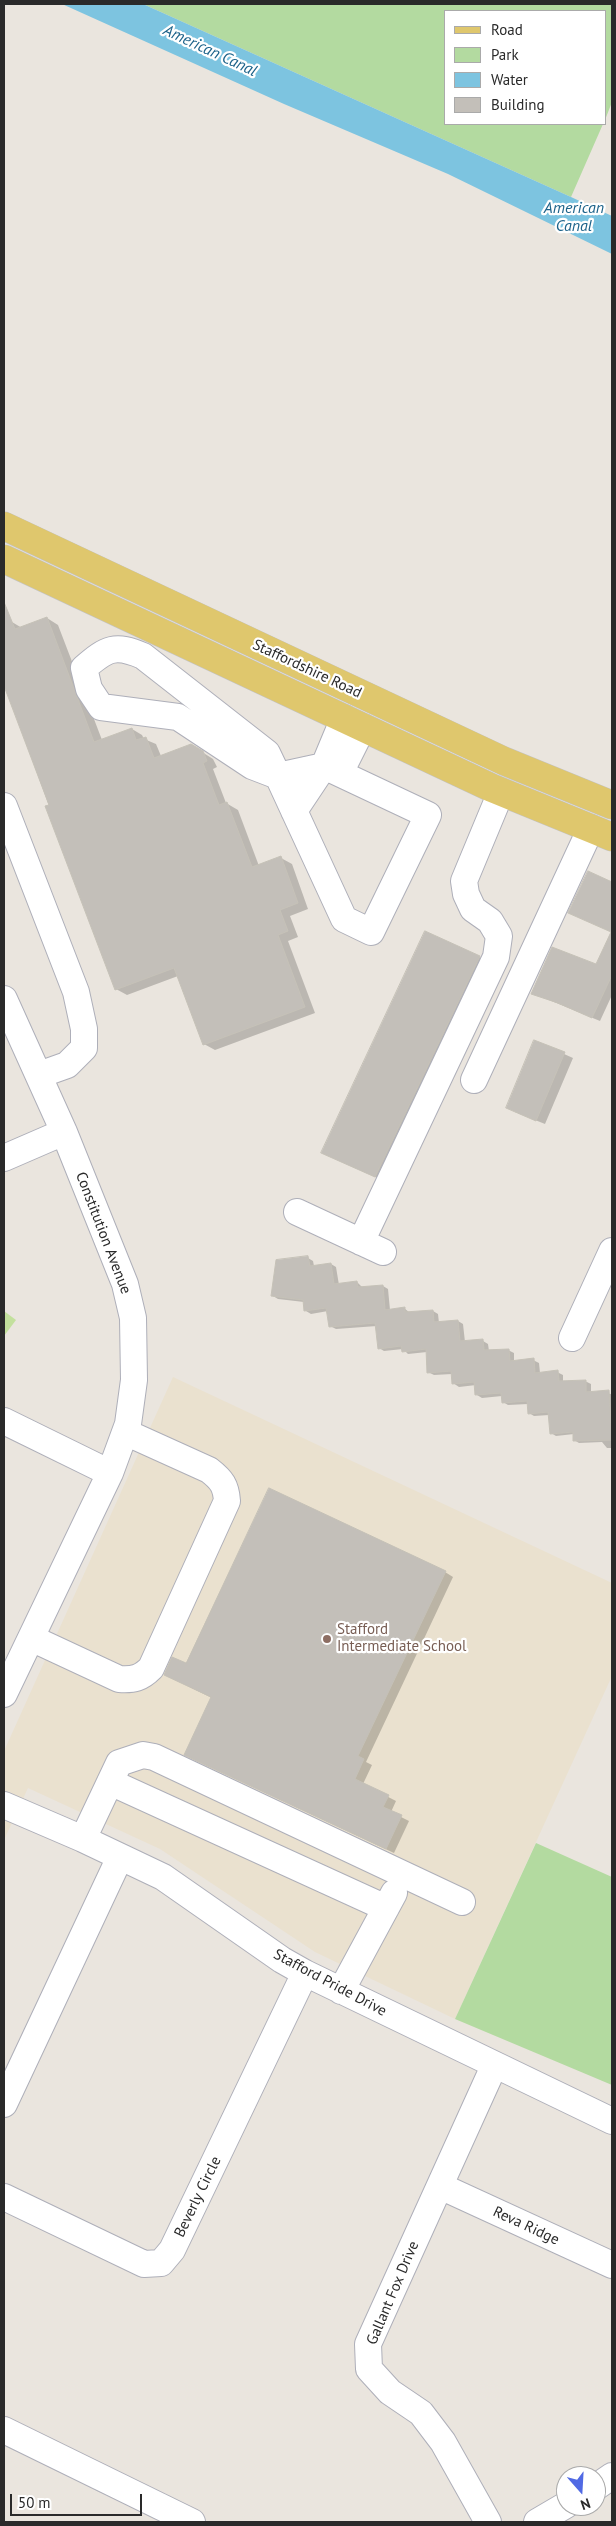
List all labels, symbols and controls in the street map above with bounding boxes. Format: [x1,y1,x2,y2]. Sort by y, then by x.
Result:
legend [444,10,606,125]
text: Road [491,20,523,39]
water label: American Canal [160,21,260,81]
text: Park [491,45,519,64]
text: Water [491,70,528,89]
text: Building [491,95,545,114]
water label: American Canal [544,198,604,236]
street label: Staffordshire Road [250,636,364,702]
street label: Constitution Avenue [71,1170,135,1296]
place label: Stafford Intermediate School [337,1621,466,1656]
marker: Stafford Intermediate School [321,1633,333,1645]
street label: Stafford Pride Drive [270,1946,390,2020]
street label: Beverly Circle [171,2154,225,2240]
street label: Reva Ridge [490,2203,562,2249]
street label: Gallant Fox Drive [363,2238,423,2348]
north arrow [556,2466,606,2516]
scale bar [12,2484,145,2516]
text: 50 m [18,2493,51,2512]
text: N [578,2494,593,2514]

